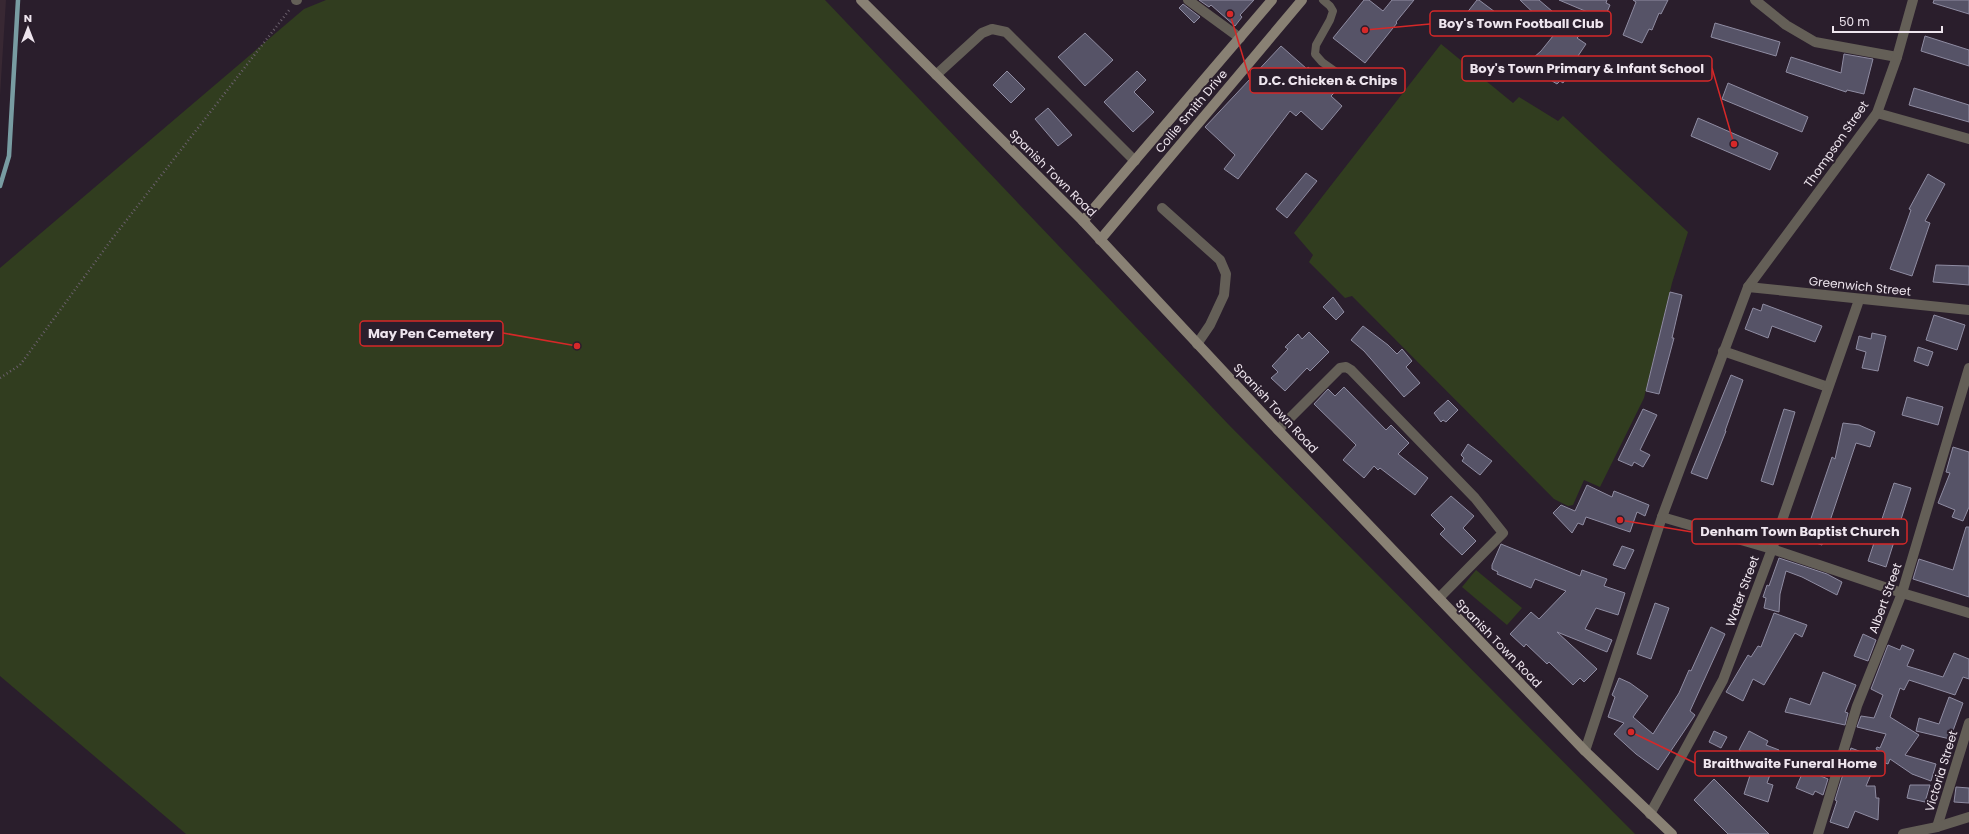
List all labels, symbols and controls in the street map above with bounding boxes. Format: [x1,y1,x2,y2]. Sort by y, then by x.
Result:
north arrow [8,8,48,48]
scale bar [1833,8,1942,34]
text: N [24,10,32,26]
callout: Boy's Town Football Club [1430,11,1611,36]
text: 50 m [1839,13,1870,30]
text: Boy's Town Football Club [1438,14,1604,33]
callout: Boy's Town Primary & Infant School [1462,56,1712,81]
text: Boy's Town Primary & Infant School [1470,59,1704,78]
street label: Collie Smith Drive [1151,66,1231,156]
callout: D.C. Chicken & Chips [1250,68,1405,93]
text: D.C. Chicken & Chips [1258,71,1398,90]
street label: Thompson Street [1800,97,1872,191]
street label: Spanish Town Road [1006,126,1100,220]
street label: Greenwich Street [1808,272,1912,300]
callout: May Pen Cemetery [360,321,503,346]
text: May Pen Cemetery [368,324,495,343]
street label: Spanish Town Road [1230,359,1322,457]
callout: Denham Town Baptist Church [1692,519,1907,544]
text: Denham Town Baptist Church [1700,522,1900,541]
street label: Water Street [1721,553,1763,629]
street label: Albert Street [1864,560,1906,636]
street label: Spanish Town Road [1452,595,1546,691]
street label: Victoria Street [1921,728,1961,814]
callout: Braithwaite Funeral Home [1695,751,1885,776]
text: Braithwaite Funeral Home [1703,754,1877,773]

